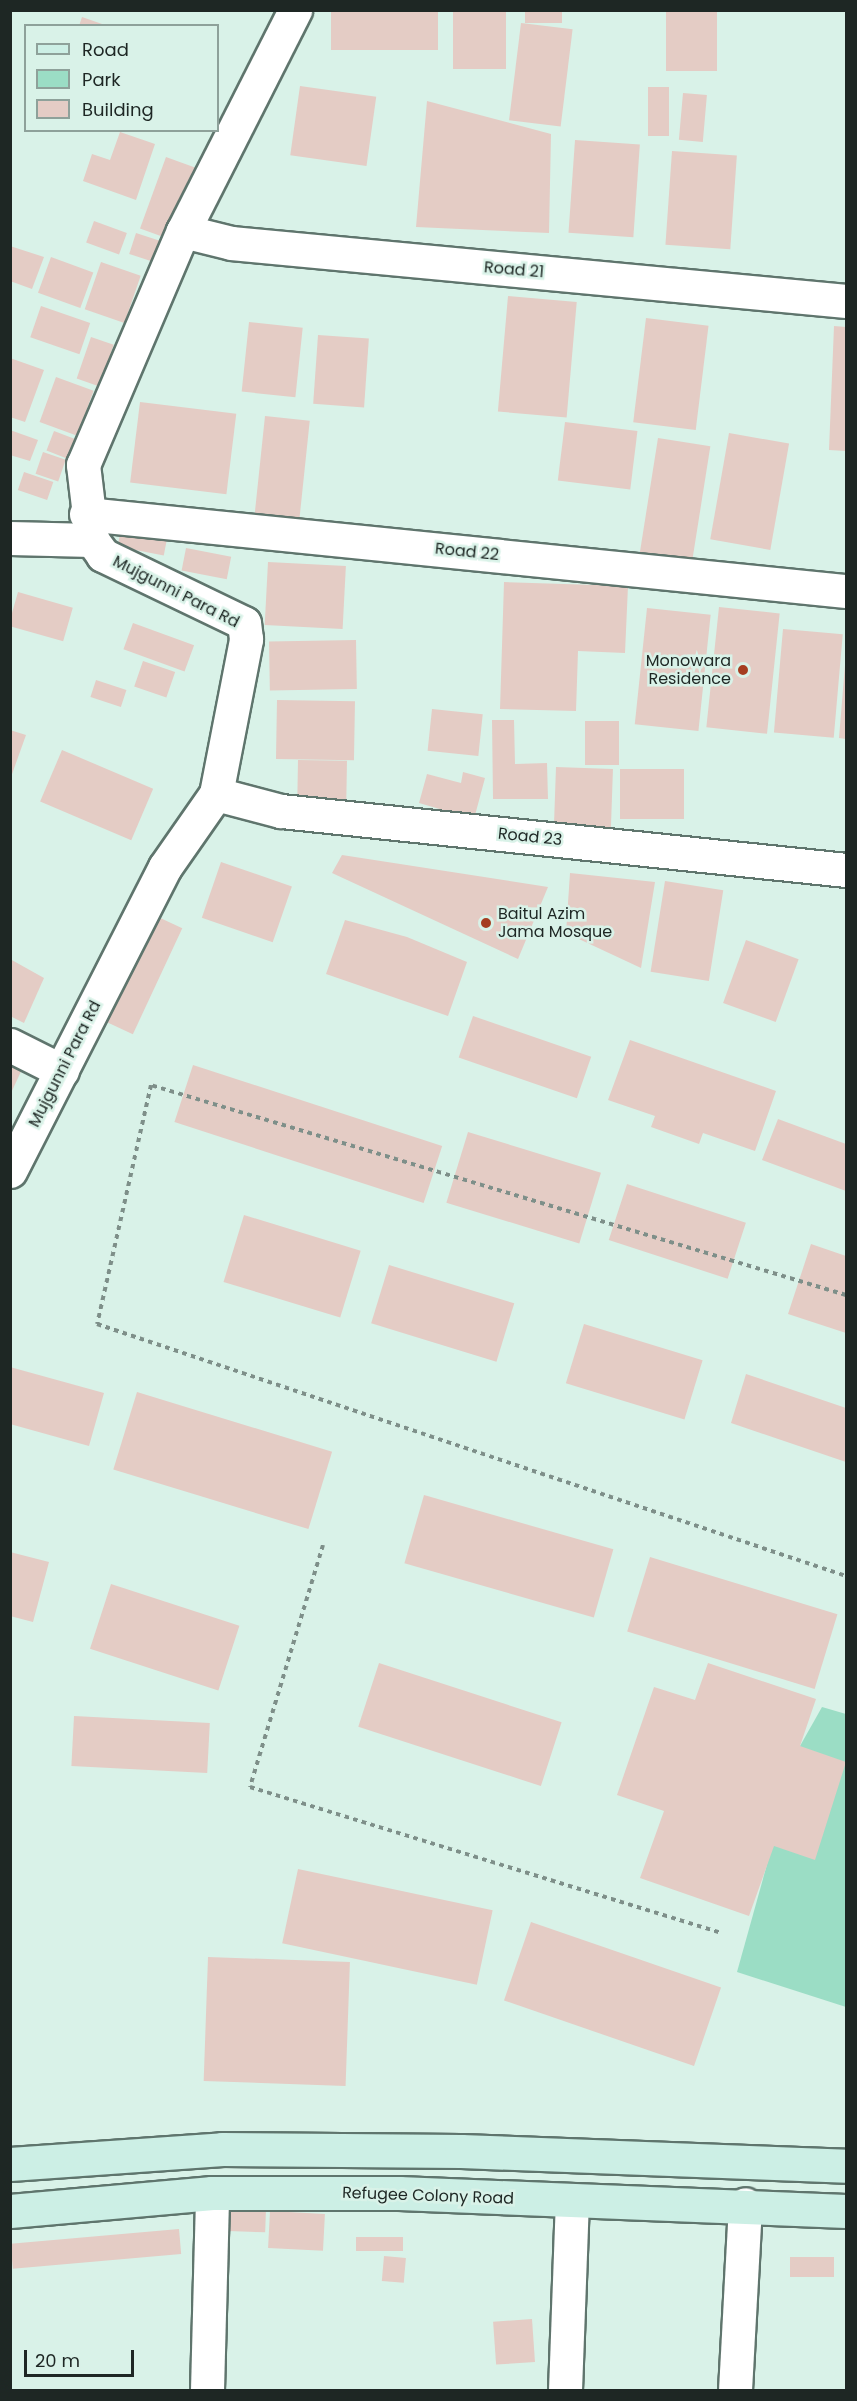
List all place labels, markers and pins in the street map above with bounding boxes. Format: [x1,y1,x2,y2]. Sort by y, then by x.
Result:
place label: Monowara Residence [646,651,731,689]
marker: Monowara Residence [736,663,750,677]
place label: Baitul Azim Jama Mosque [498,904,612,942]
marker: Baitul Azim Jama Mosque [479,916,493,930]

